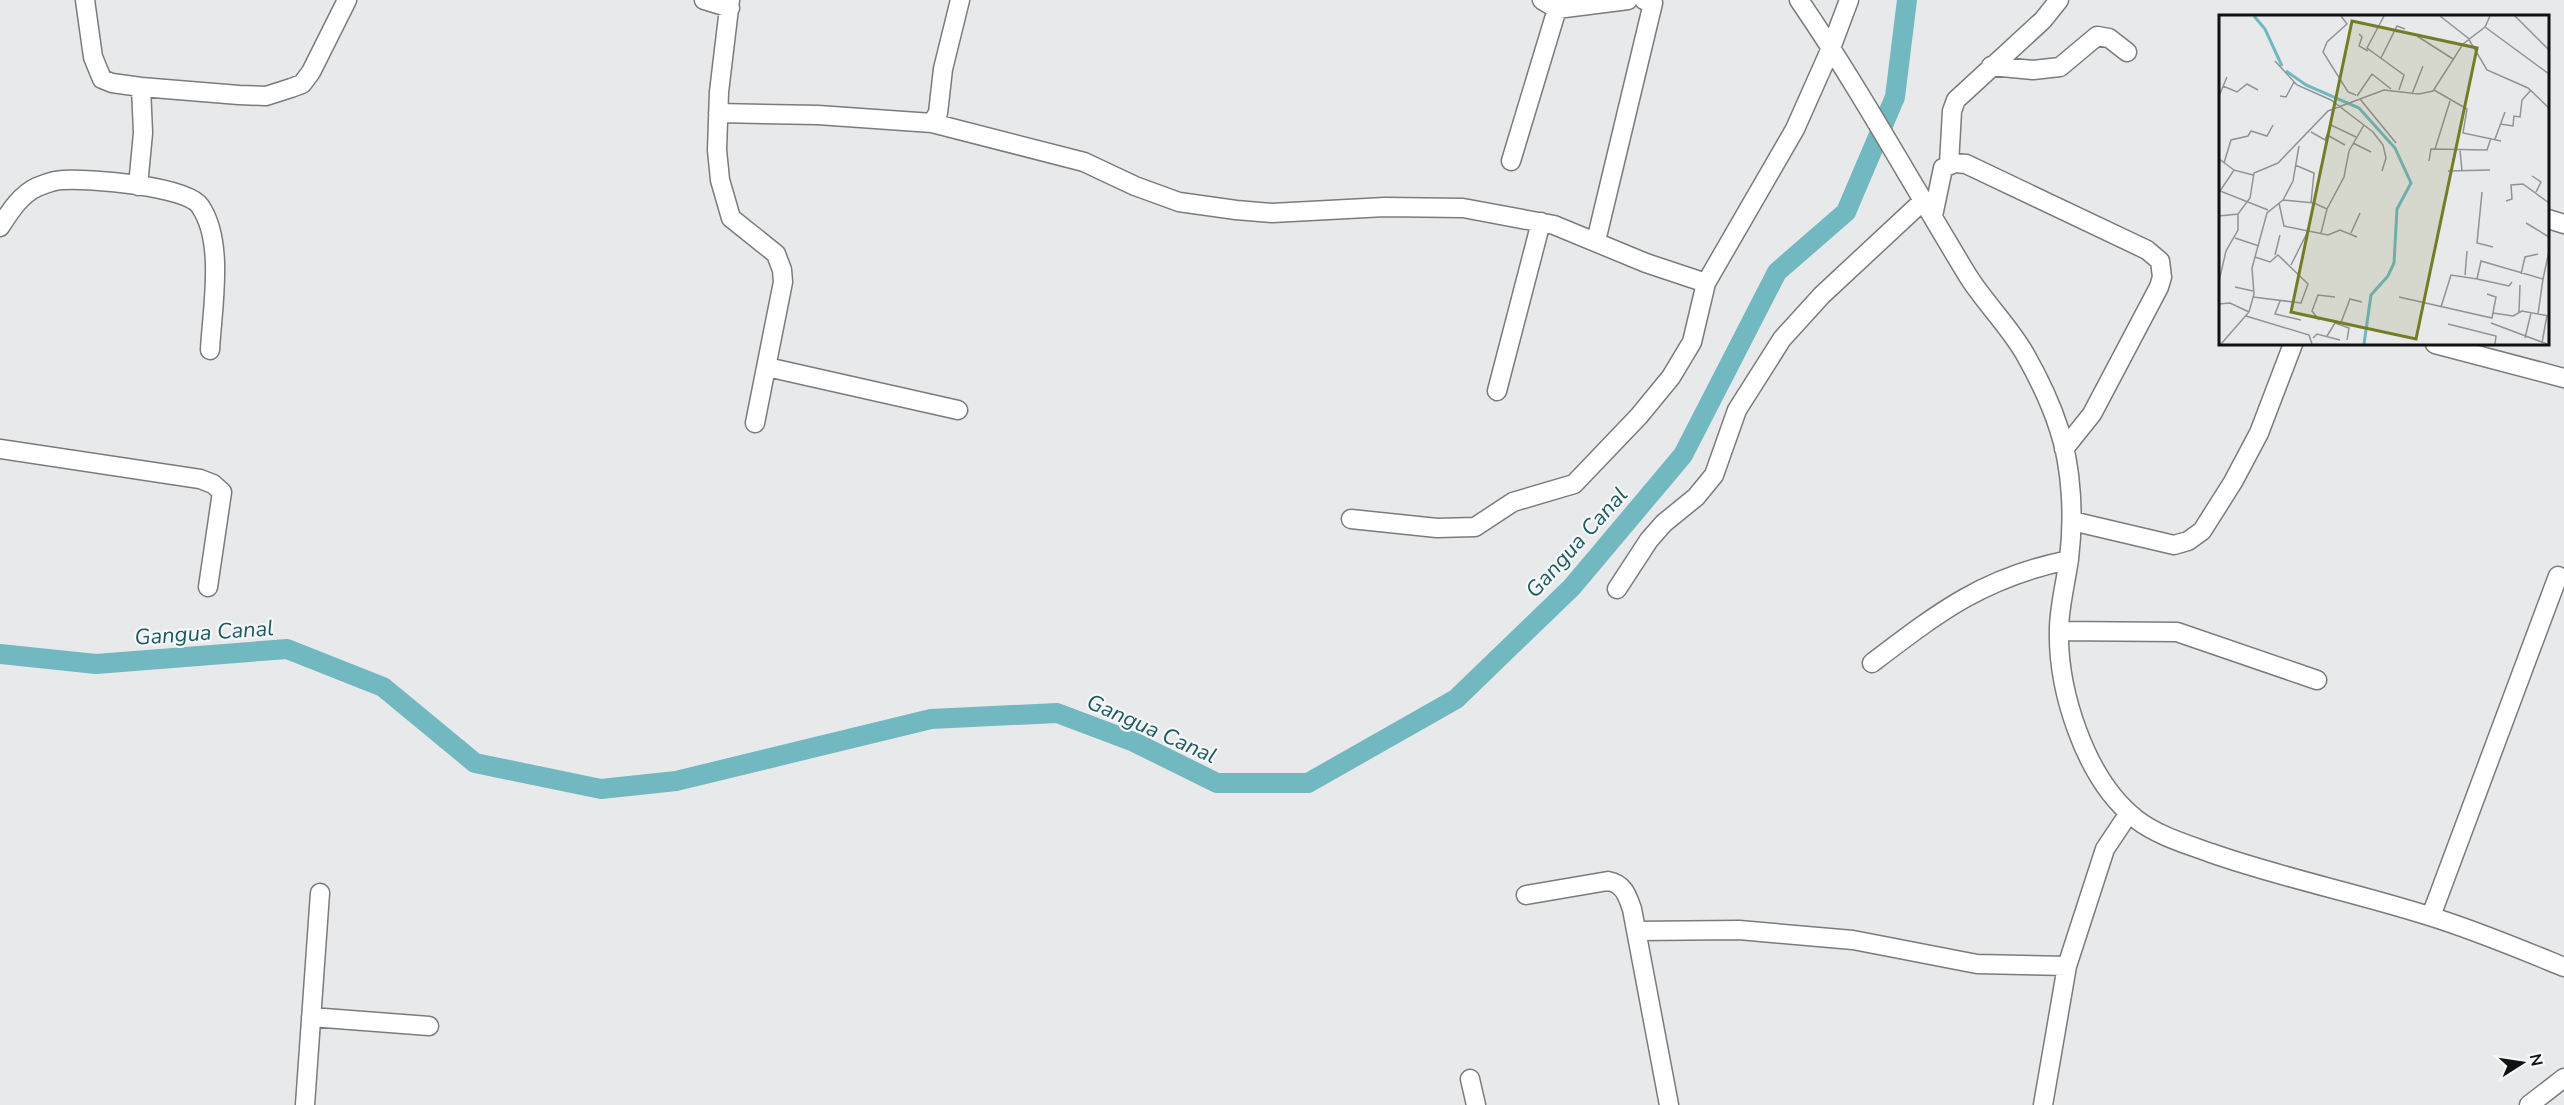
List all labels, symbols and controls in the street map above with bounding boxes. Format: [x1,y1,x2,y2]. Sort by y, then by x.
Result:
inset map [2219,15,2549,345]
water label: Gangua Canal [1519,481,1635,605]
water label: Gangua Canal [133,613,275,653]
water label: Gangua Canal [1082,687,1221,771]
north arrow [2492,1033,2552,1093]
text: N [2524,1052,2548,1068]

